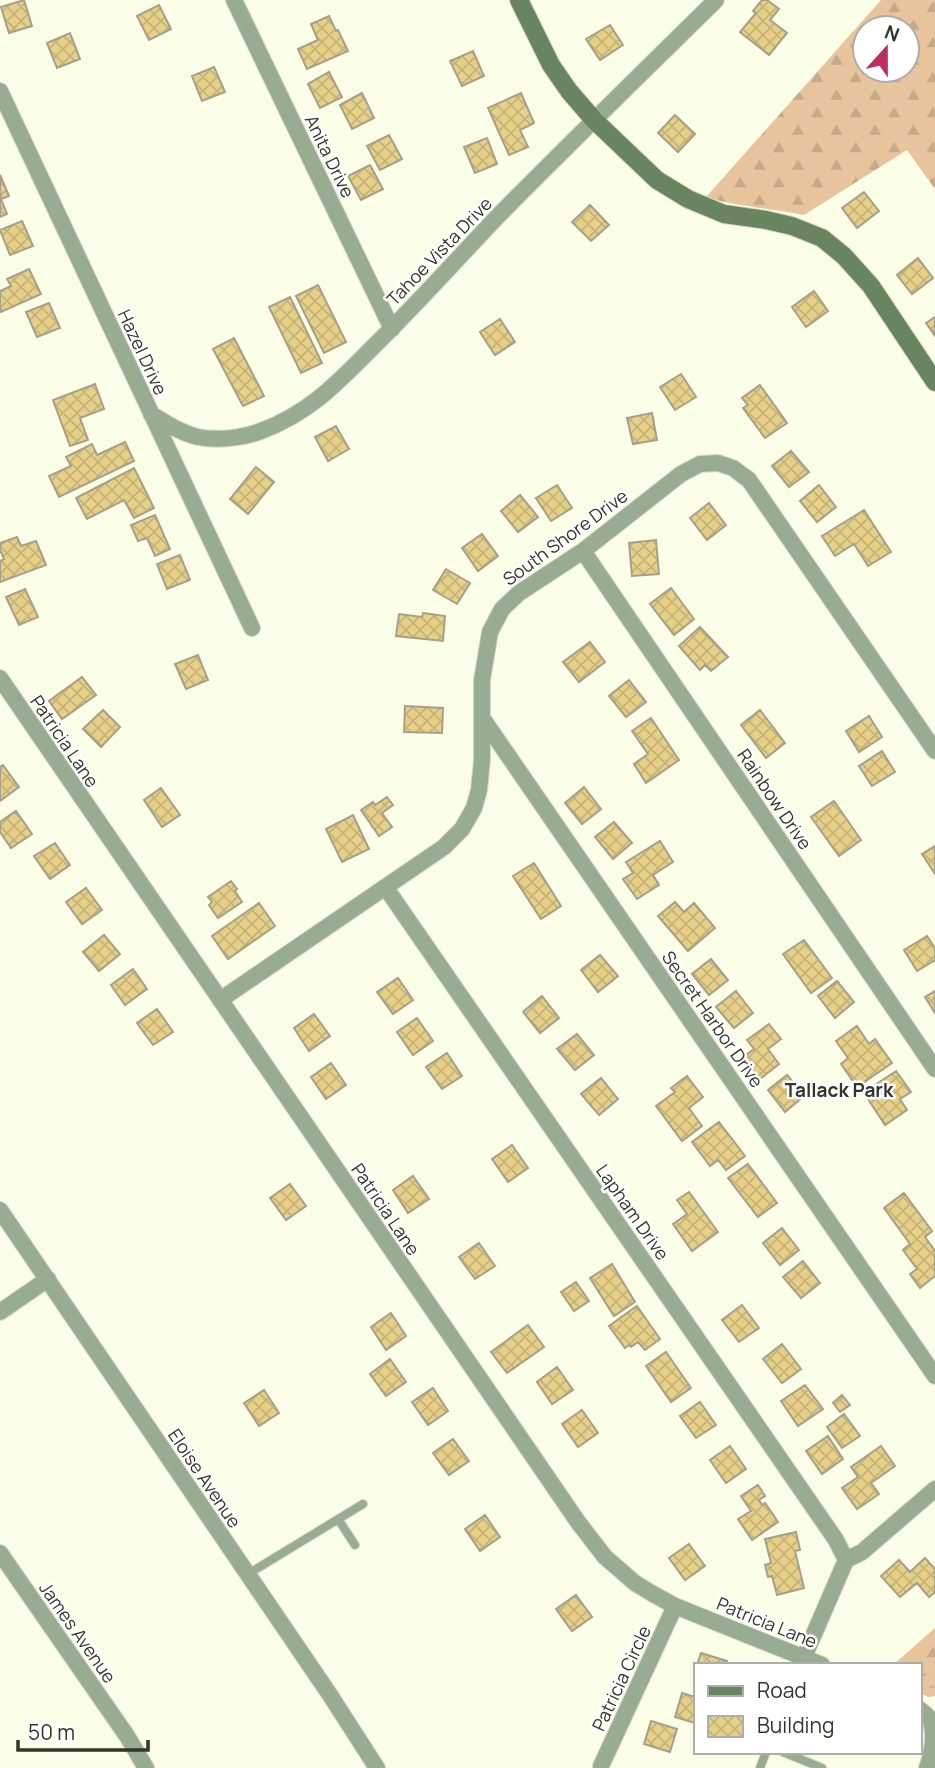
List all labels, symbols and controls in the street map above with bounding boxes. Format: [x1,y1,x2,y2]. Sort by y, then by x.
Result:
north arrow [851,14,921,84]
text: N [881,19,903,48]
street label: Anita Drive [300,111,360,201]
street label: Tahoe Vista Drive [381,192,497,310]
street label: Hazel Drive [113,305,173,399]
street label: South Shore Drive [498,484,632,590]
street label: Patricia Lane [25,690,105,792]
street label: Rainbow Drive [732,744,818,854]
street label: Secret Harbor Drive [657,946,769,1092]
district label: Tallack Park [785,1077,894,1103]
street label: Patricia Lane [346,1158,426,1260]
street label: Lapham Drive [591,1159,675,1265]
street label: Eloise Avenue [163,1424,247,1532]
street label: James Avenue [34,1576,122,1688]
street label: Patricia Lane [713,1591,821,1653]
street label: Patricia Circle [586,1621,656,1735]
legend [694,1663,921,1754]
text: Road [757,1676,807,1704]
scale bar [18,1708,147,1752]
text: Building [757,1711,834,1739]
text: 50 m [28,1718,75,1746]

